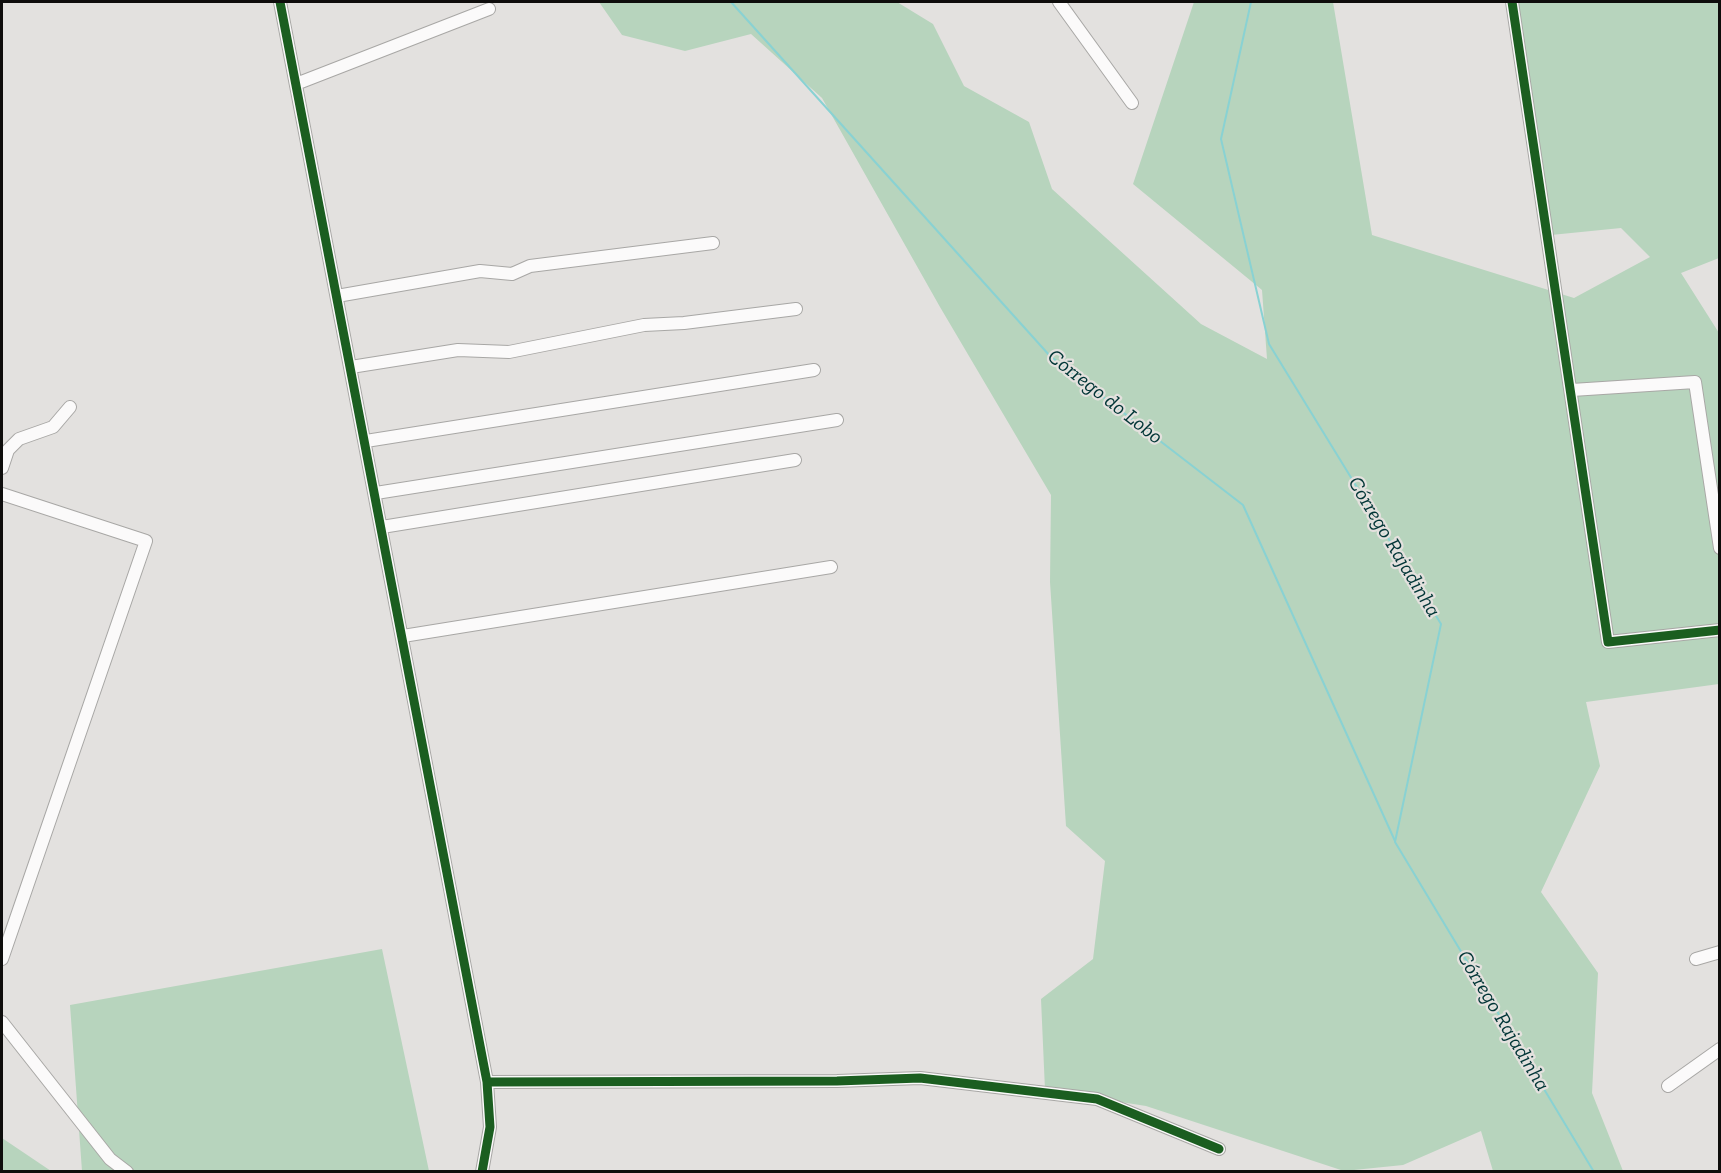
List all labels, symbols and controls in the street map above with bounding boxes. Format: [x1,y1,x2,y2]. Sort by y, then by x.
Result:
water label: Córrego do Lobo [1042,344,1168,450]
water label: Córrego Rajadinha [1342,472,1446,622]
water label: Córrego Rajadinha [1451,946,1555,1096]

